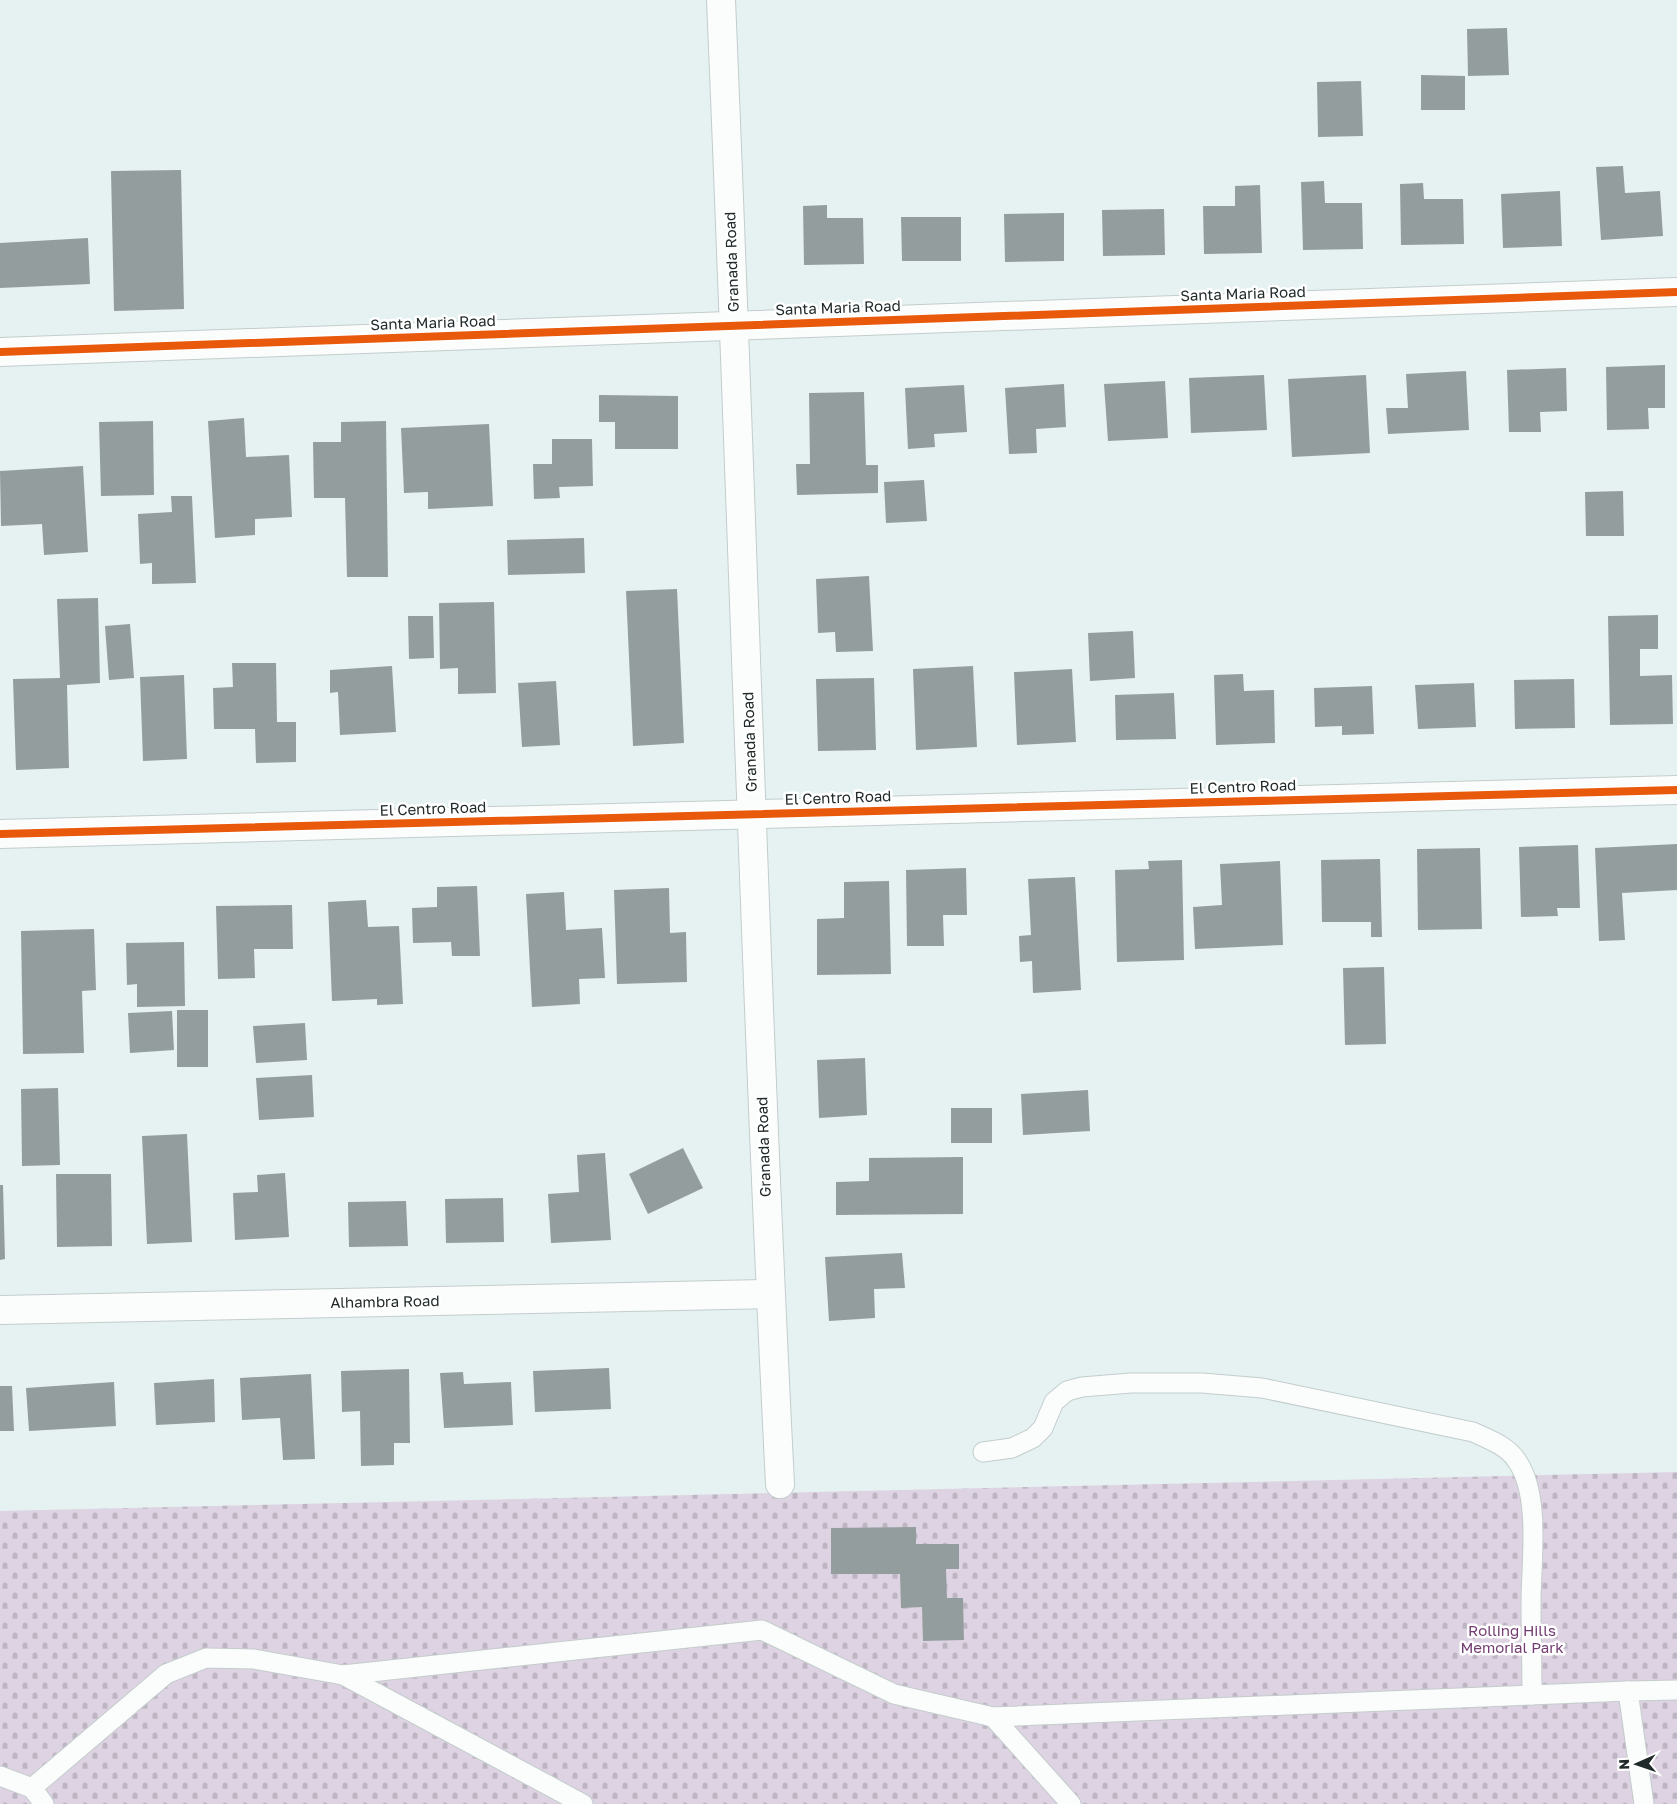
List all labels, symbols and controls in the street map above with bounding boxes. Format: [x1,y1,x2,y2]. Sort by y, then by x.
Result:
street label: Granada Road [720,211,742,313]
street label: Santa Maria Road [1180,282,1306,304]
street label: Santa Maria Road [775,296,901,318]
street label: Santa Maria Road [370,311,496,333]
street label: Granada Road [738,691,760,793]
street label: El Centro Road [1189,775,1297,797]
street label: El Centro Road [784,786,892,808]
street label: El Centro Road [379,797,487,819]
street label: Granada Road [752,1096,774,1198]
street label: Alhambra Road [330,1291,440,1311]
park label: Rolling Hills Memorial Park [1460,1621,1564,1656]
north arrow [1612,1739,1662,1789]
text: N [1615,1759,1632,1770]

